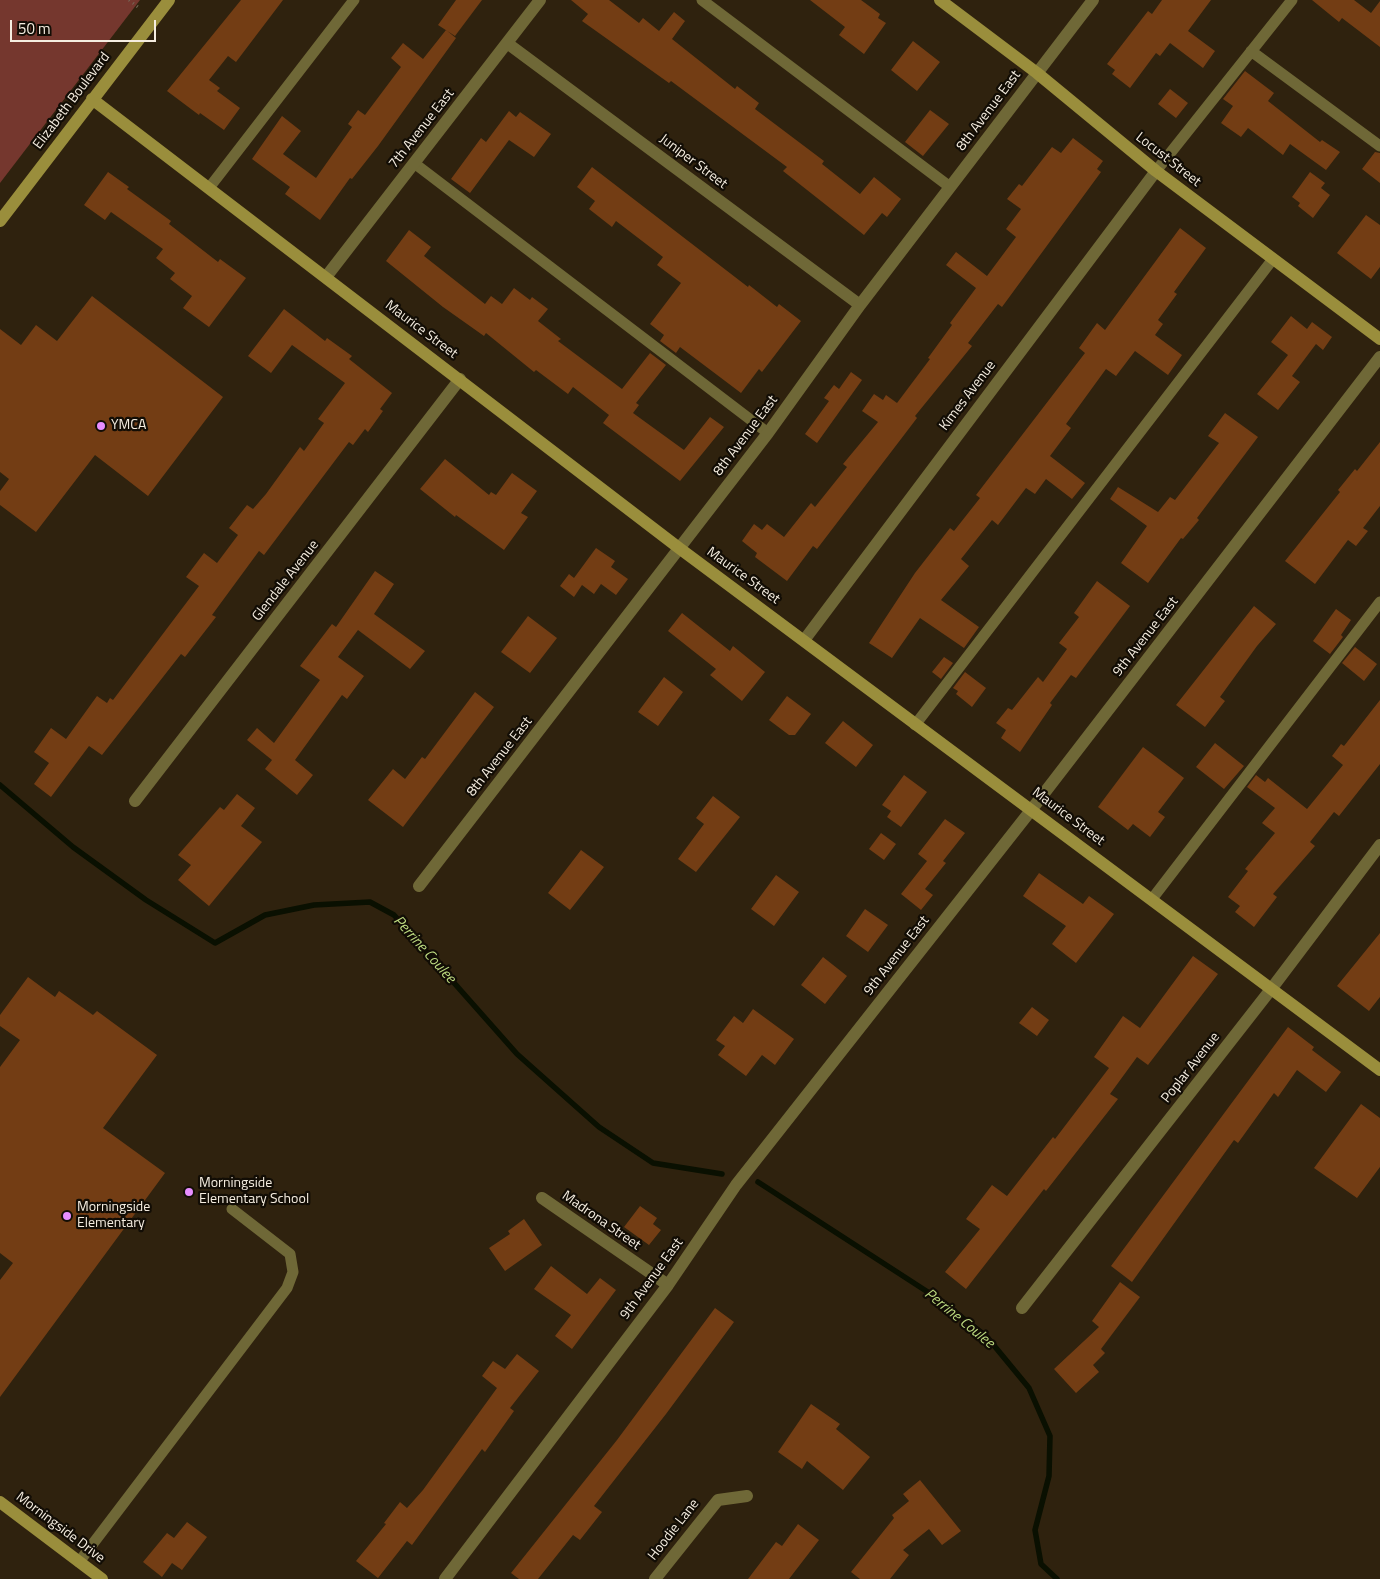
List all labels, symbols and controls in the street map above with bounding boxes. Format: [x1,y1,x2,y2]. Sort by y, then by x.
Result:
scale bar [12,10,159,42]
text: 50 m [18,17,51,40]
street label: Elizabeth Boulevard [30,49,114,153]
street label: 8th Avenue East [953,67,1025,155]
street label: 7th Avenue East [386,86,458,172]
street label: Locust Street [1132,129,1204,191]
street label: Juniper Street [656,131,730,193]
street label: Maurice Street [381,297,461,363]
street label: Kimes Avenue [936,358,1000,434]
street label: 8th Avenue East [710,392,782,480]
place label: YMCA [111,418,146,434]
marker: YMCA [95,420,107,432]
street label: Glendale Avenue [249,537,323,625]
street label: Maurice Street [703,544,783,608]
street label: 9th Avenue East [1110,594,1182,680]
street label: 8th Avenue East [464,714,536,800]
street label: Maurice Street [1028,784,1108,850]
water label: Perrine Coulee [389,912,459,988]
street label: 9th Avenue East [861,913,933,999]
street label: Poplar Avenue [1158,1029,1224,1107]
place label: Morningside Elementary School [199,1176,309,1208]
marker: Morningside Elementary School [183,1186,195,1198]
street label: Madrona Street [559,1188,643,1254]
place label: Morningside Elementary [77,1200,150,1232]
marker: Morningside Elementary [61,1210,73,1222]
street label: 9th Avenue East [617,1235,687,1323]
water label: Perrine Coulee [920,1285,998,1353]
street label: Morningside Drive [12,1489,108,1567]
street label: Hoodie Lane [645,1496,703,1564]

